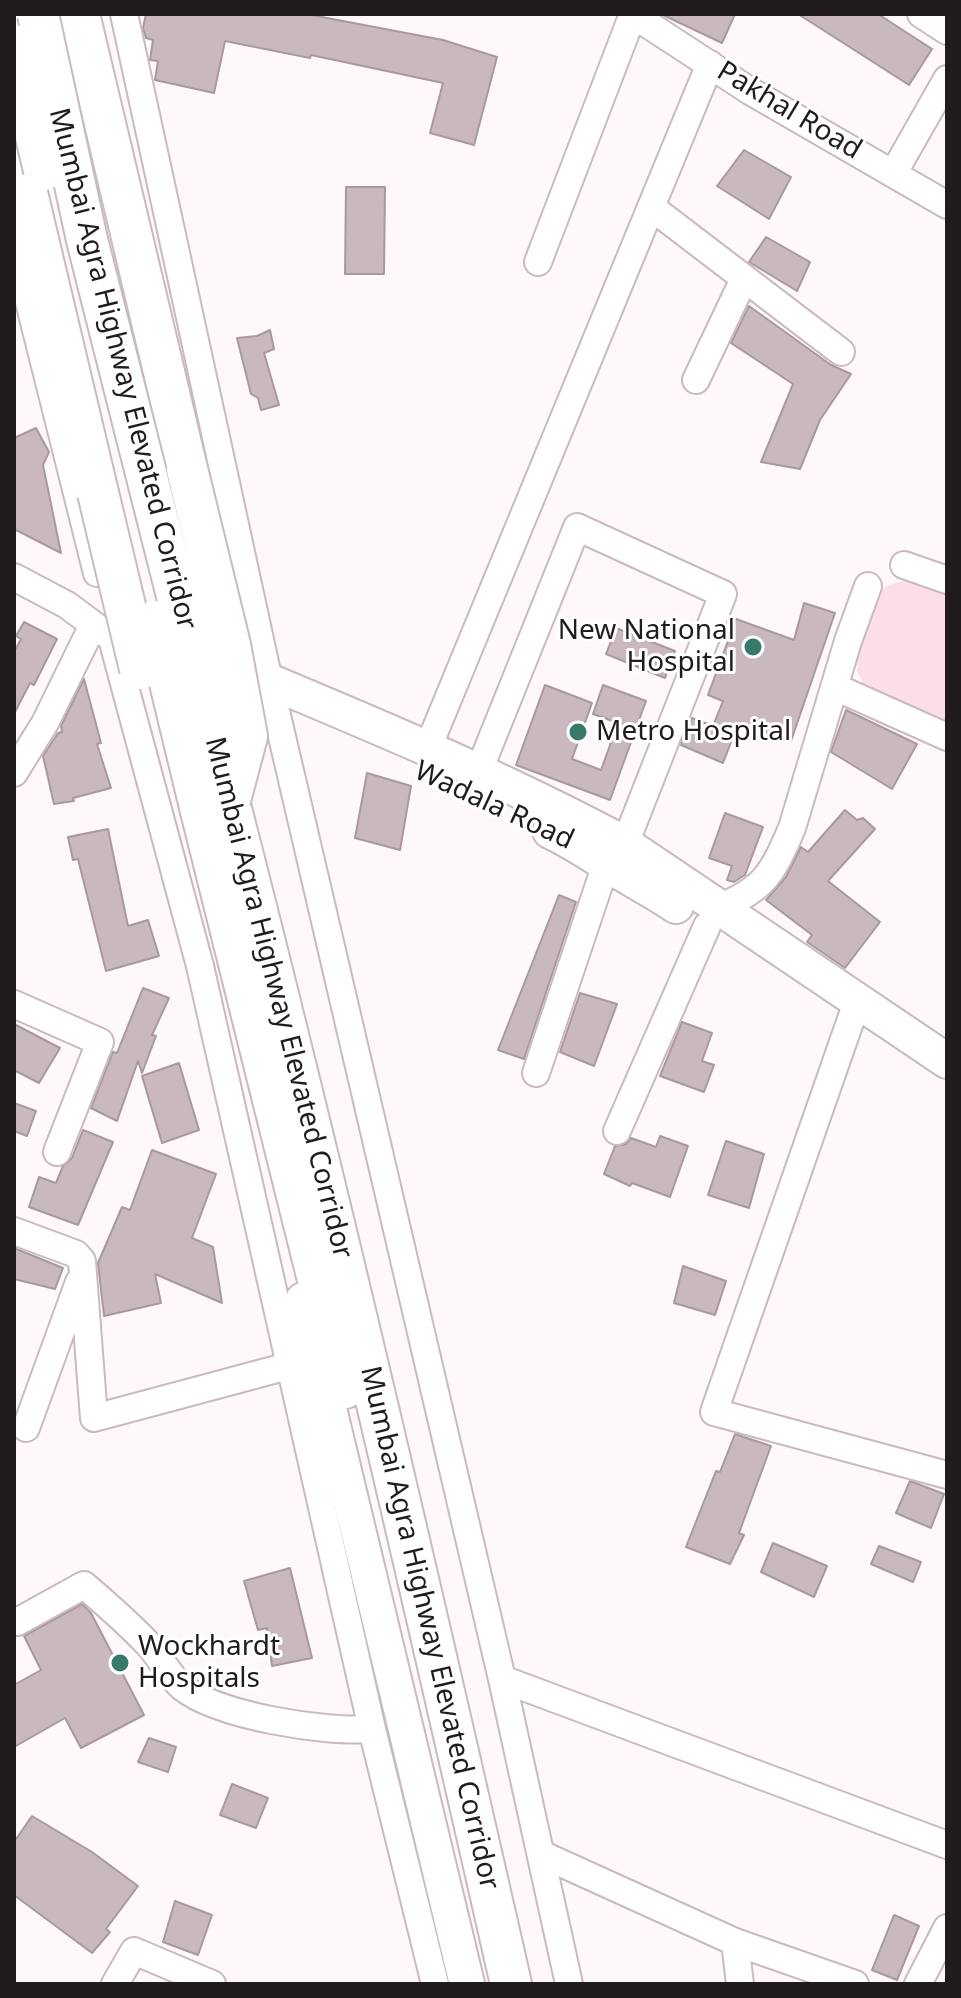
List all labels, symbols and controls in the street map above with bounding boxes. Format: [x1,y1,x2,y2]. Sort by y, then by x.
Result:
street label: Pakhal Road [711,55,867,167]
street label: Mumbai Agra Highway Elevated Corridor [41,105,203,633]
place label: New National Hospital [558,614,735,680]
marker: New National Hospital [742,636,764,658]
place label: Metro Hospital [596,715,791,749]
marker: Metro Hospital [567,721,589,743]
street label: Mumbai Agra Highway Elevated Corridor [197,734,359,1262]
street label: Wadala Road [409,755,579,857]
street label: Mumbai Agra Highway Elevated Corridor [352,1363,506,1893]
place label: Wockhardt Hospitals [138,1630,280,1696]
marker: Wockhardt Hospitals [109,1652,131,1674]

